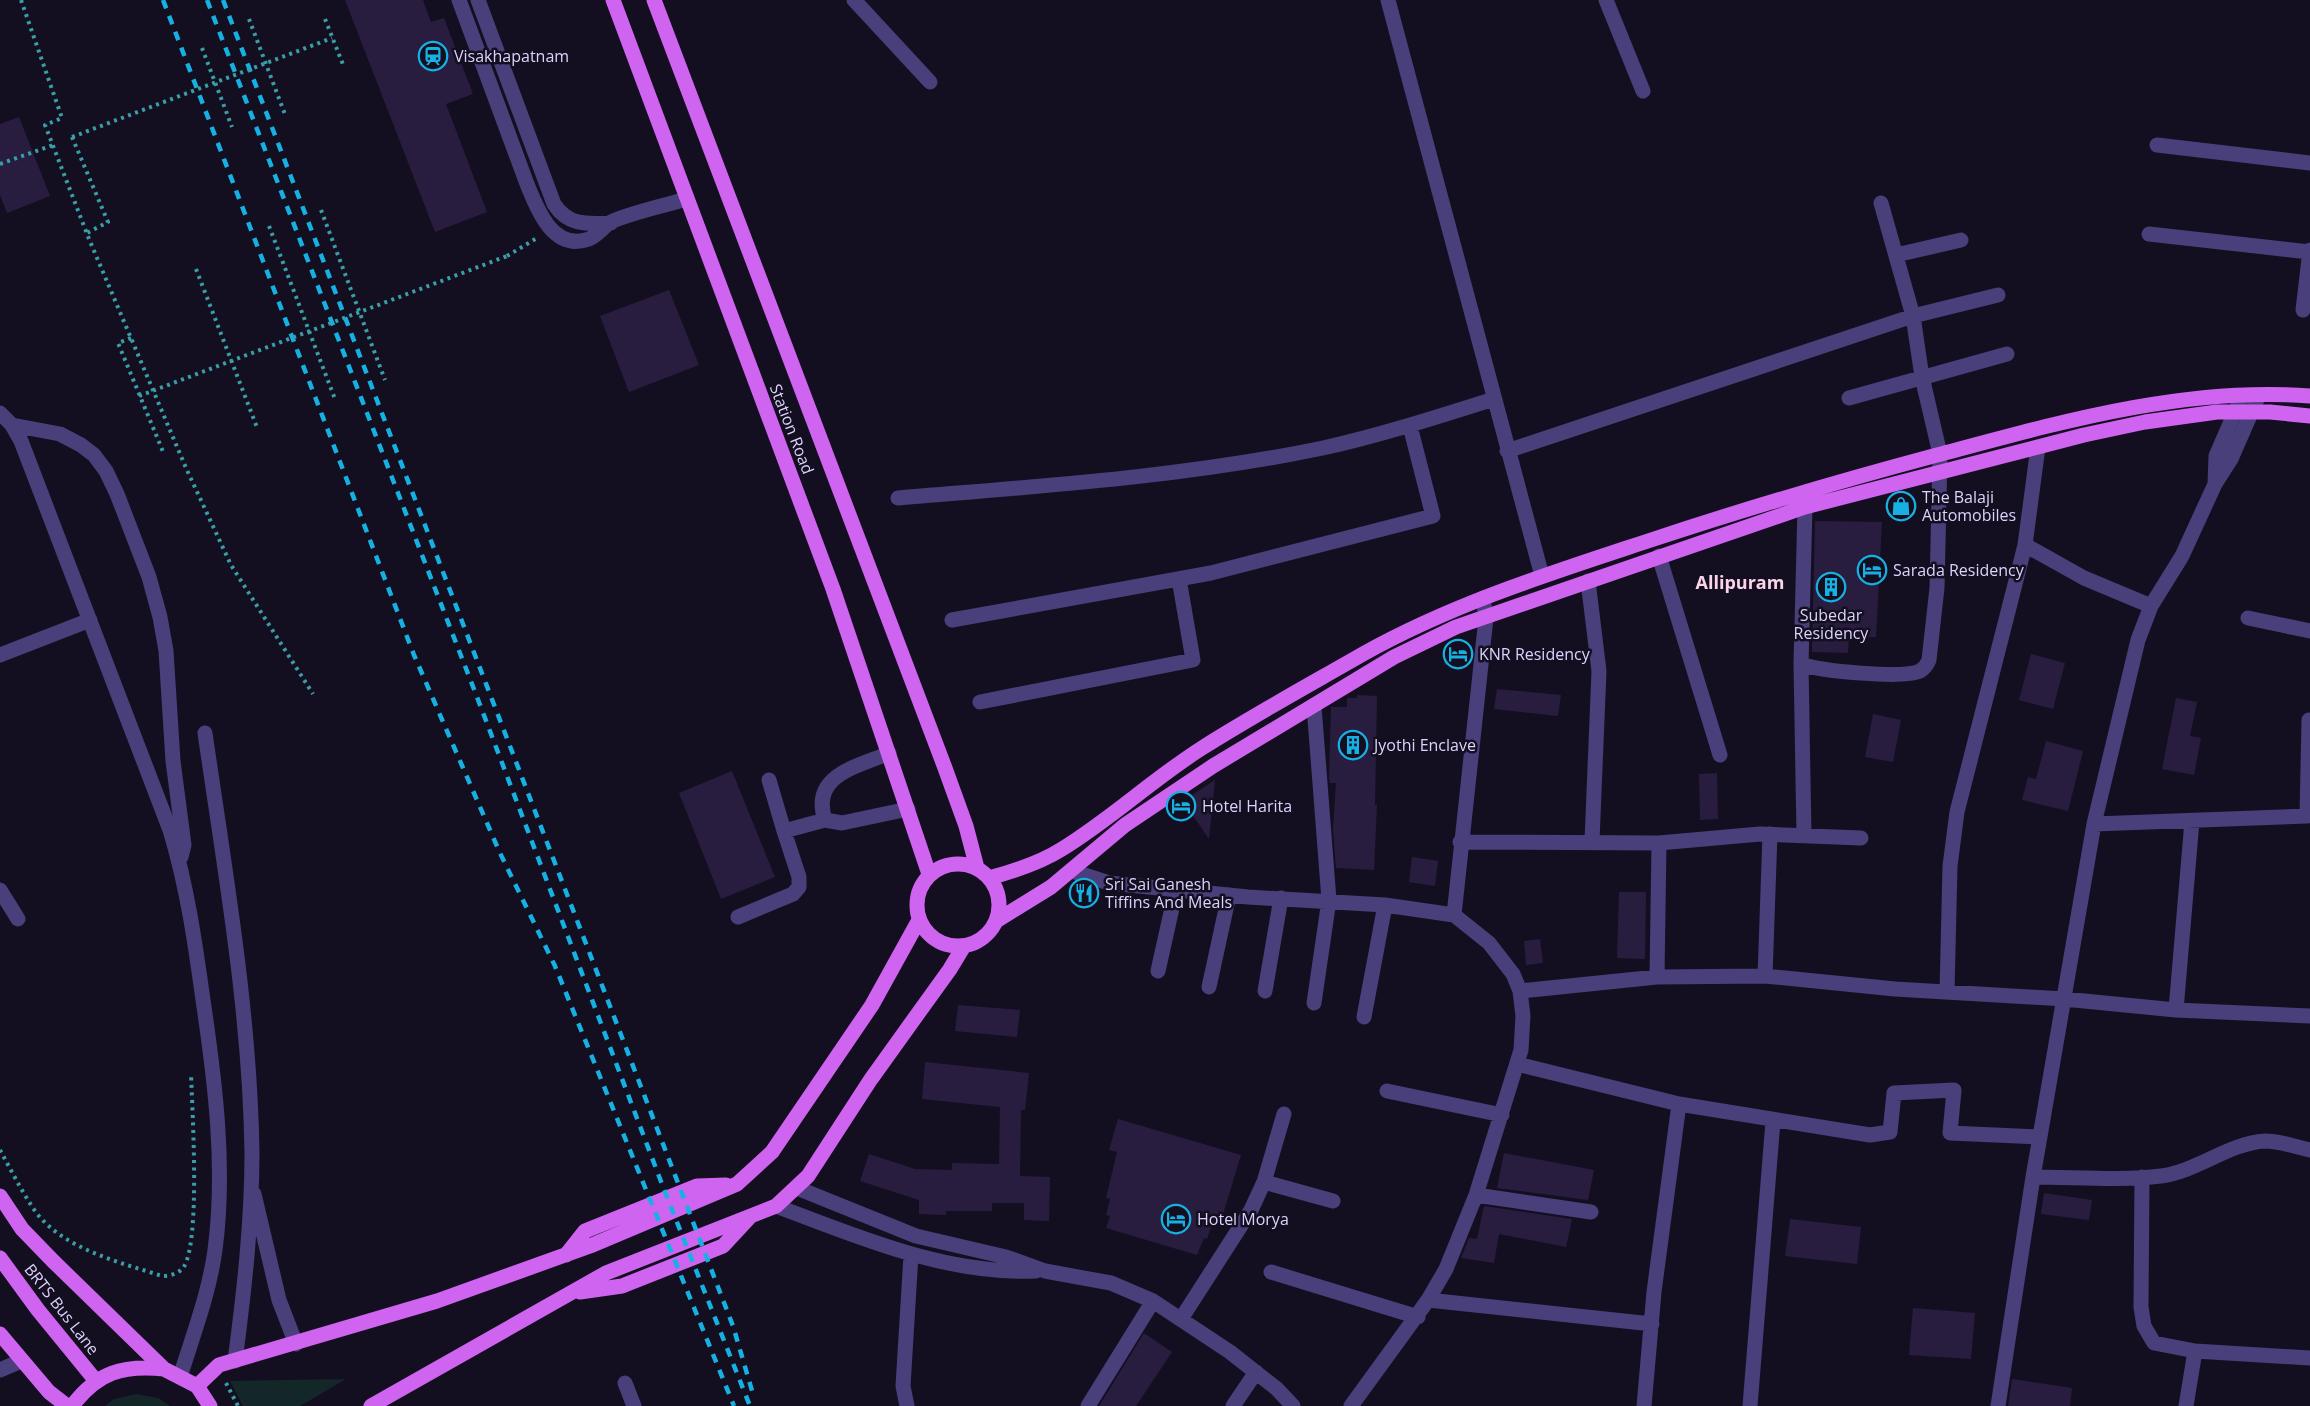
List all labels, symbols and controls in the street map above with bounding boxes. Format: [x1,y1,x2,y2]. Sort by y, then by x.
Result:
station icon: Visakhapatnam [417,40,449,72]
place label: Visakhapatnam [454,45,569,67]
street label: Station Road [765,381,819,477]
place label: The Balaji Automobiles [1922,486,2016,526]
shop icon: The Balaji Automobiles [1885,490,1917,522]
hotel icon: Sarada Residency [1856,554,1888,586]
place label: Sarada Residency [1893,559,2025,581]
district label: Allipuram [1696,570,1784,594]
building icon: Subedar Residency [1815,571,1847,603]
place label: Subedar Residency [1794,604,1869,644]
hotel icon: KNR Residency [1442,638,1474,670]
place label: KNR Residency [1479,643,1591,665]
building icon: Jyothi Enclave [1337,729,1369,761]
place label: Jyothi Enclave [1372,734,1476,756]
hotel icon: Hotel Harita [1165,790,1197,822]
place label: Hotel Harita [1202,795,1292,817]
place label: Sri Sai Ganesh Tiffins And Meals [1105,873,1232,913]
restaurant icon: Sri Sai Ganesh Tiffins And Meals [1068,877,1100,909]
hotel icon: Hotel Morya [1160,1203,1192,1235]
place label: Hotel Morya [1197,1208,1289,1230]
street label: BRTS Bus Lane [19,1259,105,1359]

